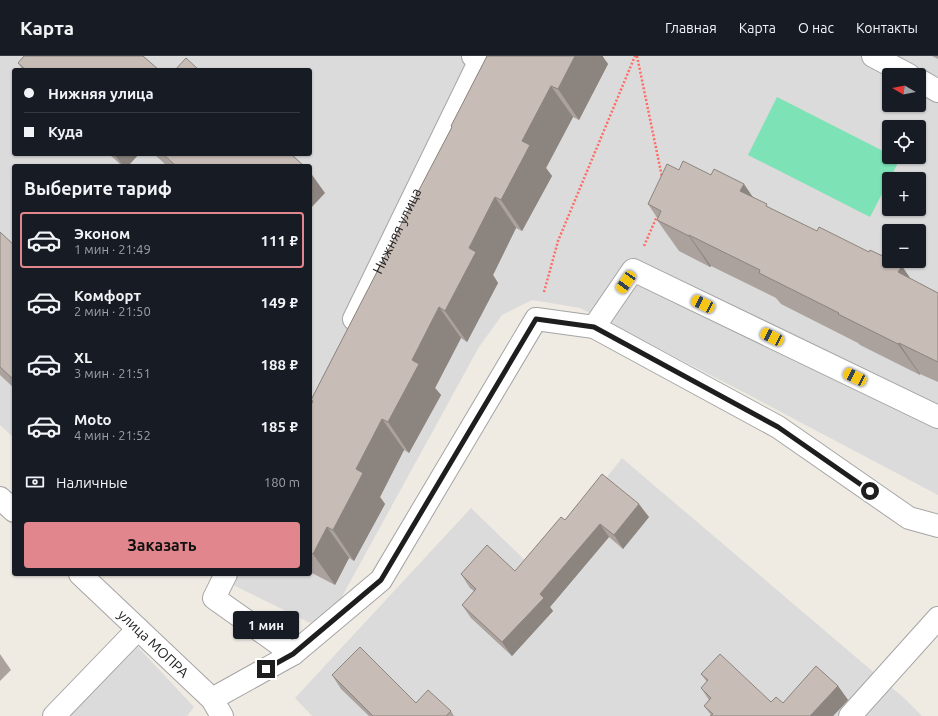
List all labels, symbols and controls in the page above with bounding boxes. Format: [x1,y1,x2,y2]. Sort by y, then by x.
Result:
text: Карта [20,17,74,39]
text: Главная [665,20,717,36]
text: Карта [739,20,776,36]
text: О нас [798,20,834,36]
text: Контакты [856,20,918,36]
north arrow [882,68,926,112]
map controls [882,68,926,268]
text: Нижняя улица [48,85,154,102]
button: locate [882,120,926,164]
text: Куда [48,123,83,140]
button: + [882,172,926,216]
text: Выберите тариф [24,178,172,198]
street label: Нижняя улица [369,185,424,276]
icon: car [26,222,62,258]
button: − [882,224,926,268]
text: Эконом [74,225,130,242]
text: 111 ₽ [261,232,298,249]
text: 1 мин · 21:49 [74,242,151,256]
car [614,269,638,295]
icon: car [26,284,62,320]
text: Комфорт [74,287,141,304]
car [690,293,716,315]
text: 149 ₽ [261,294,298,311]
text: 2 мин · 21:50 [74,304,151,318]
car [759,326,785,348]
icon: car [26,346,62,382]
text: XL [74,349,92,366]
text: 188 ₽ [261,356,298,373]
text: 3 мин · 21:51 [74,366,151,380]
car [842,366,868,388]
icon: car [26,408,62,444]
text: Moto [74,411,112,428]
text: 185 ₽ [261,418,298,435]
text: 4 мин · 21:52 [74,428,151,442]
icon: cash [24,471,46,493]
text: Наличные [56,474,128,491]
text: 180 m [264,475,300,489]
route start [861,482,879,500]
button: Заказать [24,522,300,568]
street label: улица МОПРА [115,606,192,681]
callout: 1 мин [233,611,299,639]
text: 1 мин [248,618,284,632]
route end [257,660,275,678]

